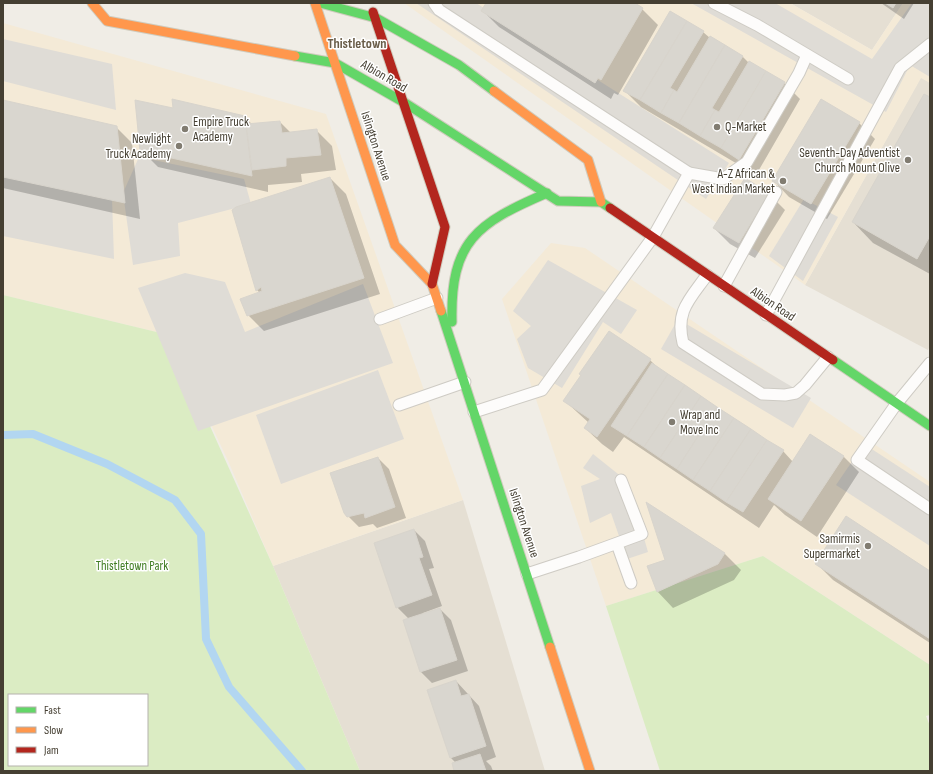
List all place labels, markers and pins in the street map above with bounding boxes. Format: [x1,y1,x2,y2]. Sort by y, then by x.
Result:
place label: Empire Truck Academy [192,114,249,145]
place label: Q-Market [725,119,767,135]
marker: Q-Market [712,122,722,132]
marker: Empire Truck Academy [180,124,190,134]
place label: Newlight Truck Academy [106,131,171,162]
marker: Newlight Truck Academy [174,141,184,151]
place label: Seventh-Day Adventist Church Mount Olive [799,145,900,176]
marker: Seventh-Day Adventist Church Mount Olive [903,155,913,165]
place label: A-Z African & West Indian Market [692,166,775,197]
marker: A-Z African & West Indian Market [778,176,788,186]
place label: Wrap and Move Inc [680,407,720,438]
marker: Wrap and Move Inc [667,417,677,427]
place label: Samirmis Supermarket [804,531,860,562]
marker: Samirmis Supermarket [863,541,873,551]

